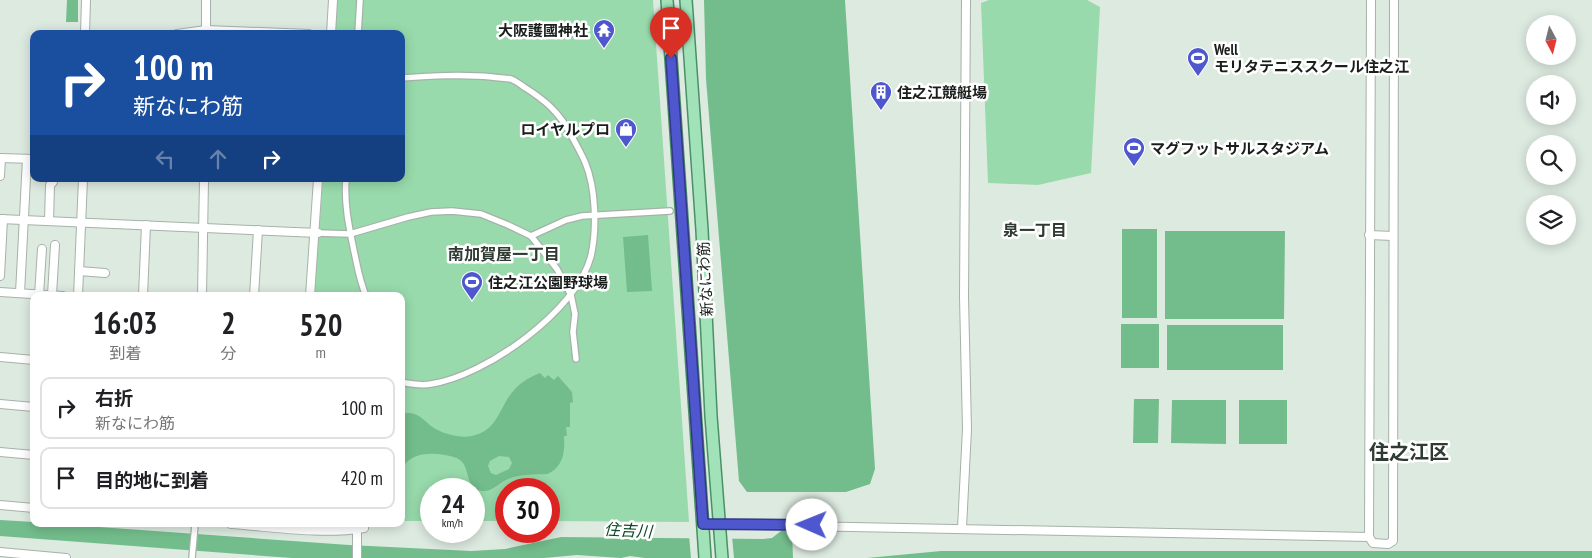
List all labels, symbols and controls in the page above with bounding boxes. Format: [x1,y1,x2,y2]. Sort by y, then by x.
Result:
pin [650,7,692,58]
icon: arrive [657,14,685,42]
north arrow [1526,15,1576,65]
map controls [1526,15,1576,245]
temple icon: 大阪護國神社 [592,18,616,49]
place label: 大阪護國神社 [498,21,588,40]
place label: Well モリタテニススクール住之江 [1213,40,1409,76]
text: 100 m [133,44,214,90]
sports icon: Well モリタテニススクール住之江 [1186,46,1210,77]
icon: right [50,50,115,115]
button: sound [1526,75,1576,125]
building icon: 住之江競艇場 [869,80,893,111]
place label: 住之江競艇場 [897,83,987,102]
text: 新なにわ筋 [133,92,243,120]
shop icon: ロイヤルプロ [614,117,638,148]
place label: ロイヤルプロ [520,120,610,139]
button: search [1526,135,1576,185]
sports icon: マグフットサルスタジアム [1122,136,1146,167]
place label: マグフットサルスタジアム [1150,139,1329,158]
icon: left [151,145,179,173]
icon: ahead [204,145,232,173]
icon: right [257,145,285,173]
button: layers [1526,195,1576,245]
district label: 泉一丁目 [1003,220,1067,240]
street label: 新なにわ筋 [694,241,716,317]
district label: 南加賀屋一丁目 [448,244,560,264]
sports icon: 住之江公園野球場 [460,270,484,301]
place label: 住之江公園野球場 [488,273,608,292]
text: 16:03 [93,303,158,342]
text: 2 [221,303,236,342]
text: 520 [299,305,342,344]
text: m [316,342,326,362]
text: 到着 [109,343,141,363]
text: 分 [220,343,236,363]
text: 右折 [95,386,133,410]
icon: right [52,394,80,422]
text: 100 m [341,396,383,420]
text: 新なにわ筋 [95,413,175,433]
district label: 住之江区 [1369,439,1449,465]
icon: arrive [52,464,80,492]
text: 420 m [341,466,383,490]
text: 目的地に到着 [95,468,209,492]
speed limit sign: 30 [495,478,560,543]
text: 24 [441,488,464,520]
position arrow [785,498,837,550]
text: km/h [442,515,463,530]
water label: 住吉川 [604,519,654,541]

